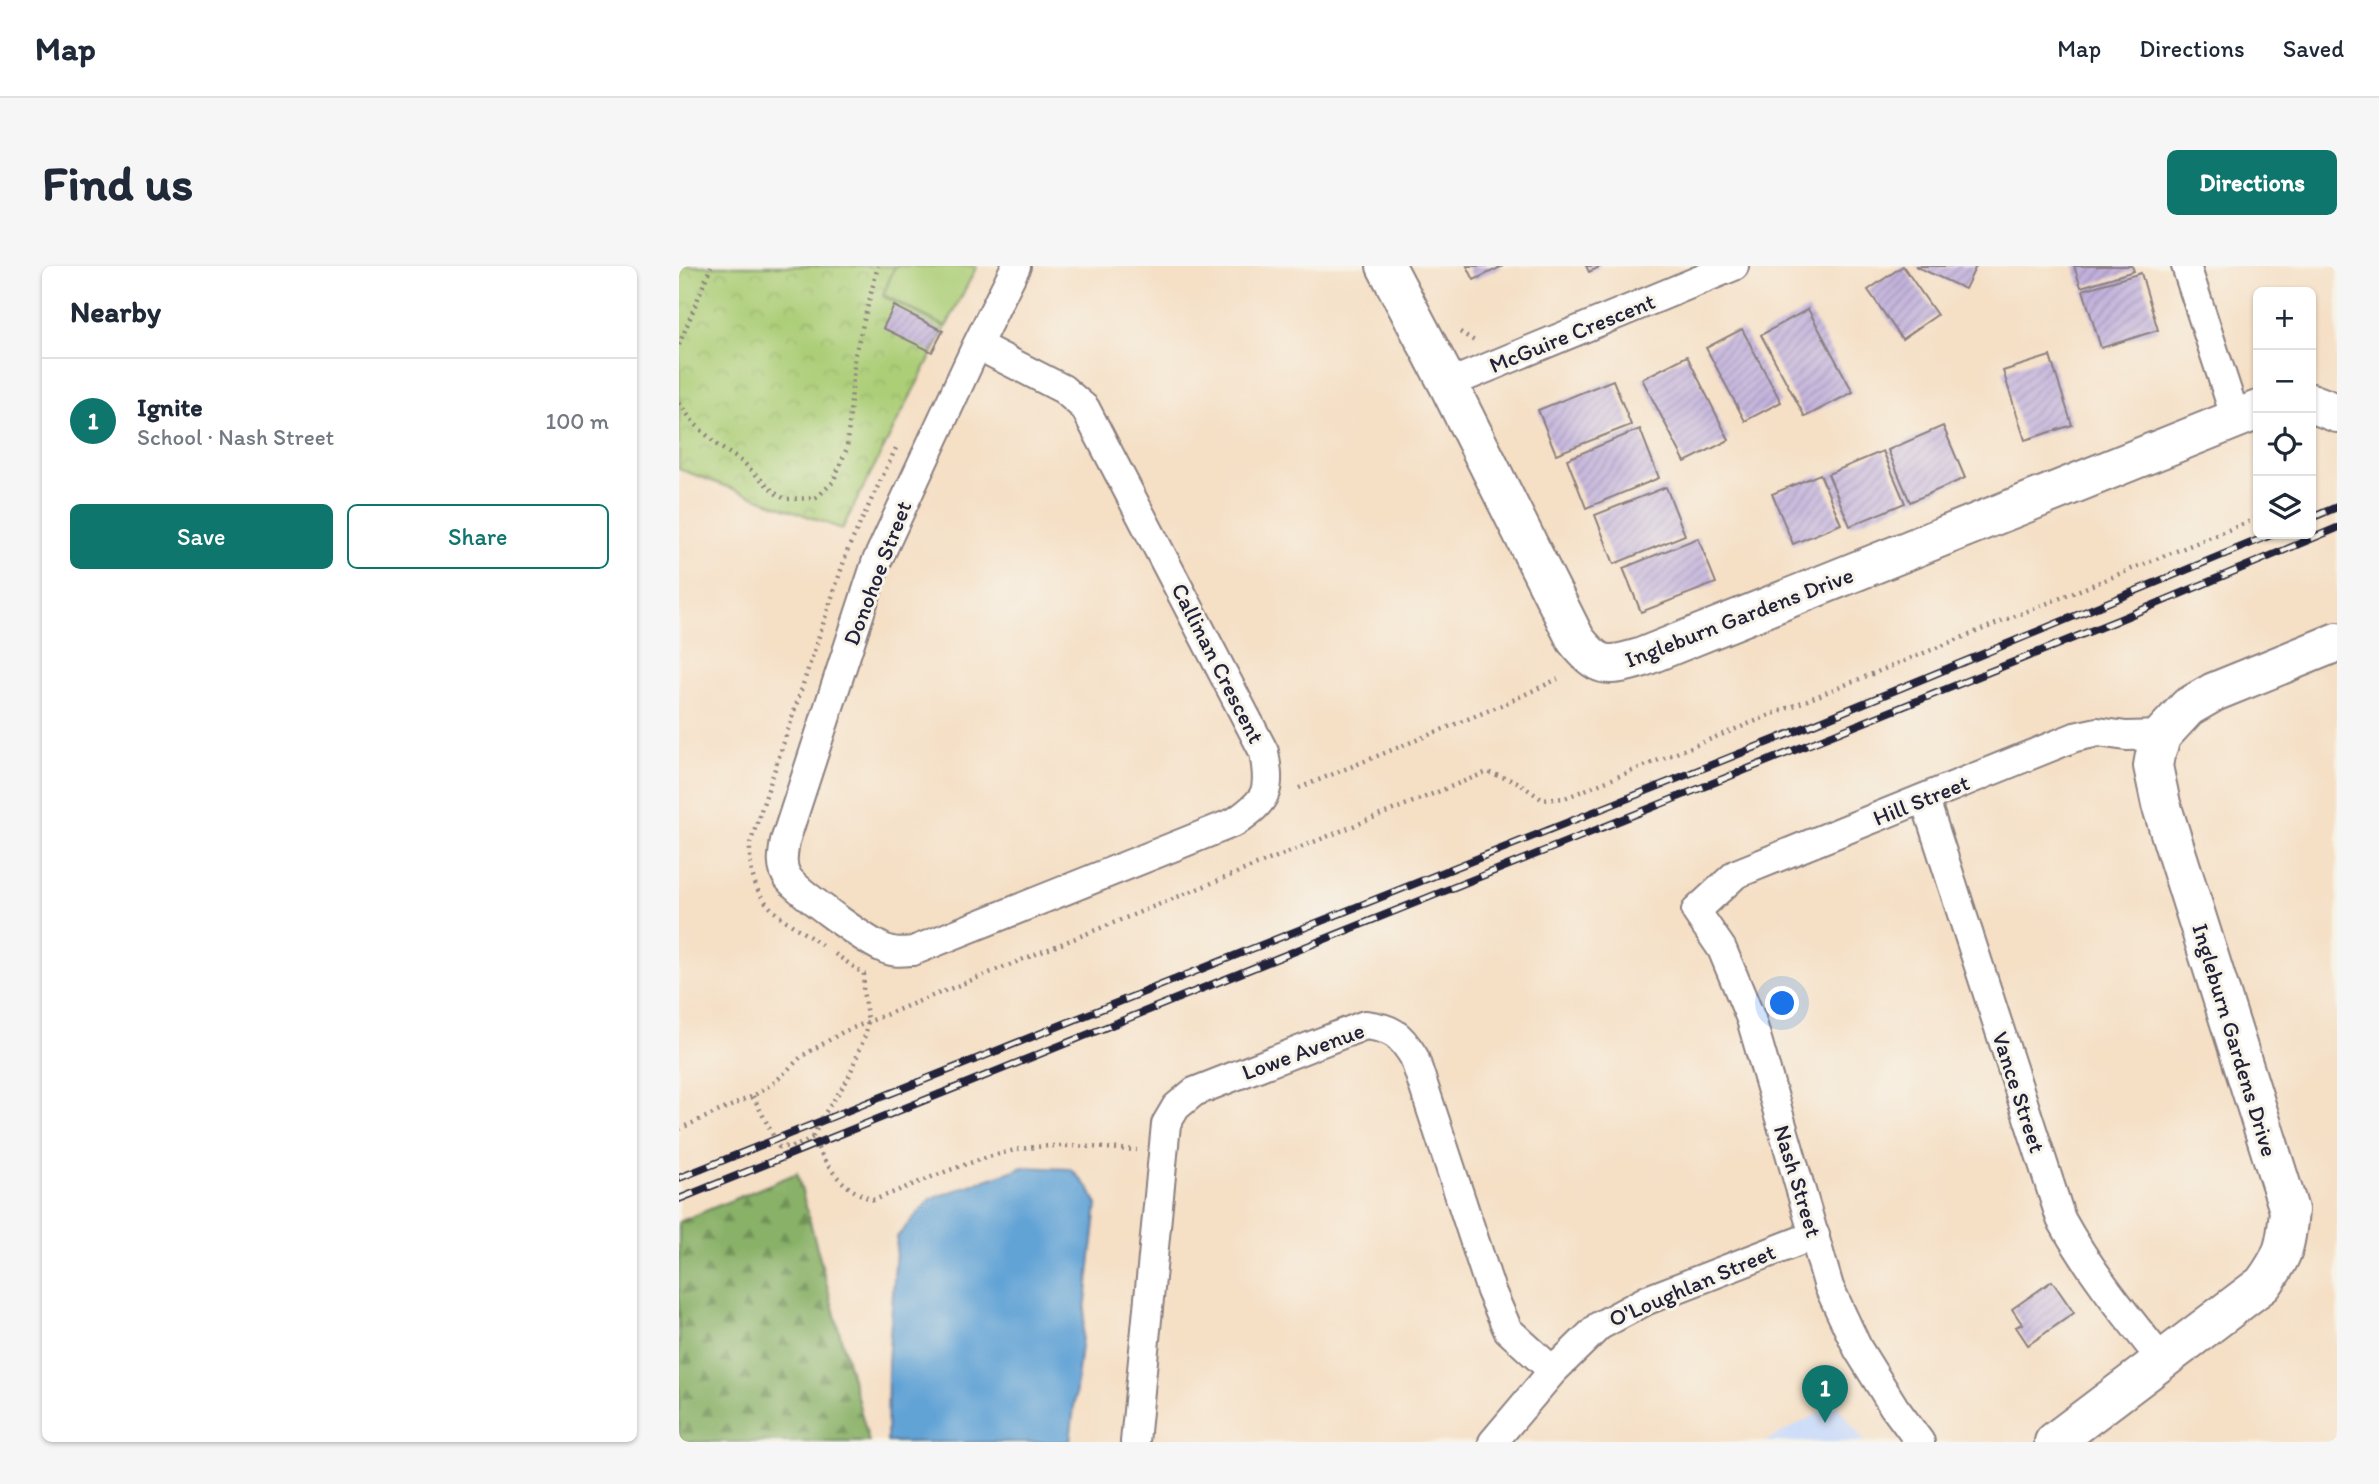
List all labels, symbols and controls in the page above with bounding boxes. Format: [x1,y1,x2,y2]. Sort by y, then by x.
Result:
text: Map [35,29,96,68]
text: Map [2057,34,2101,63]
text: Directions [2139,34,2245,63]
text: Saved [2283,34,2344,63]
button: Directions [2167,150,2337,215]
text: Find us [42,153,193,212]
street label: McGuire Crescent [1485,287,1659,379]
map controls [2253,287,2316,539]
button: + [2253,287,2316,350]
text: Nearby [70,293,161,330]
button: − [2253,350,2316,413]
text: Ignite [137,391,203,423]
text: 1 [88,407,98,435]
text: 100 m [545,407,609,435]
button: locate [2253,413,2316,476]
text: School · Nash Street [137,423,334,451]
button: layers [2253,476,2316,539]
street label: Donohoe Street [837,496,918,649]
button: Save [70,504,333,569]
button: Share [347,504,609,569]
street label: Ingleburn Gardens Drive [1621,561,1857,673]
street label: Callinan Crescent [1166,578,1271,748]
street label: Hill Street [1869,768,1974,832]
street label: Ingleburn Gardens Drive [2186,920,2284,1160]
your location [1765,986,1799,1020]
street label: Lowe Avenue [1238,1016,1368,1086]
street label: Vance Street [1986,1028,2052,1156]
street label: Nash Street [1768,1122,1828,1241]
street label: O'Loughlan Street [1604,1237,1780,1333]
pin: 1 [1802,1365,1848,1423]

